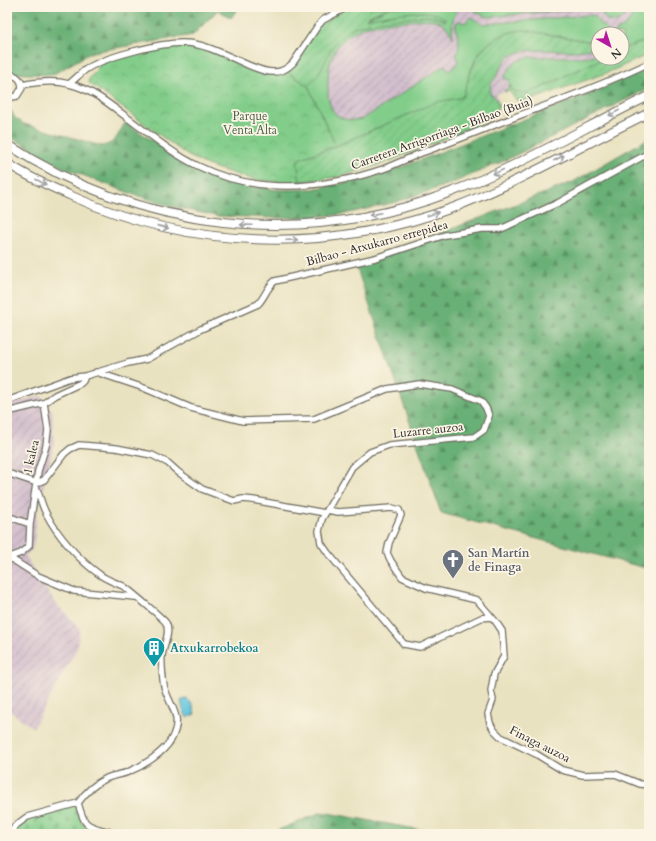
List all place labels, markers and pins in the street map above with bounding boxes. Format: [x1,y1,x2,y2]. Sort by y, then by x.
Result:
place label: San Martín de Finaga [468,545,530,575]
church icon: San Martín de Finaga [440,547,466,580]
building icon: Atxukarrobekoa [141,635,167,668]
place label: Atxukarrobekoa [170,640,258,656]

